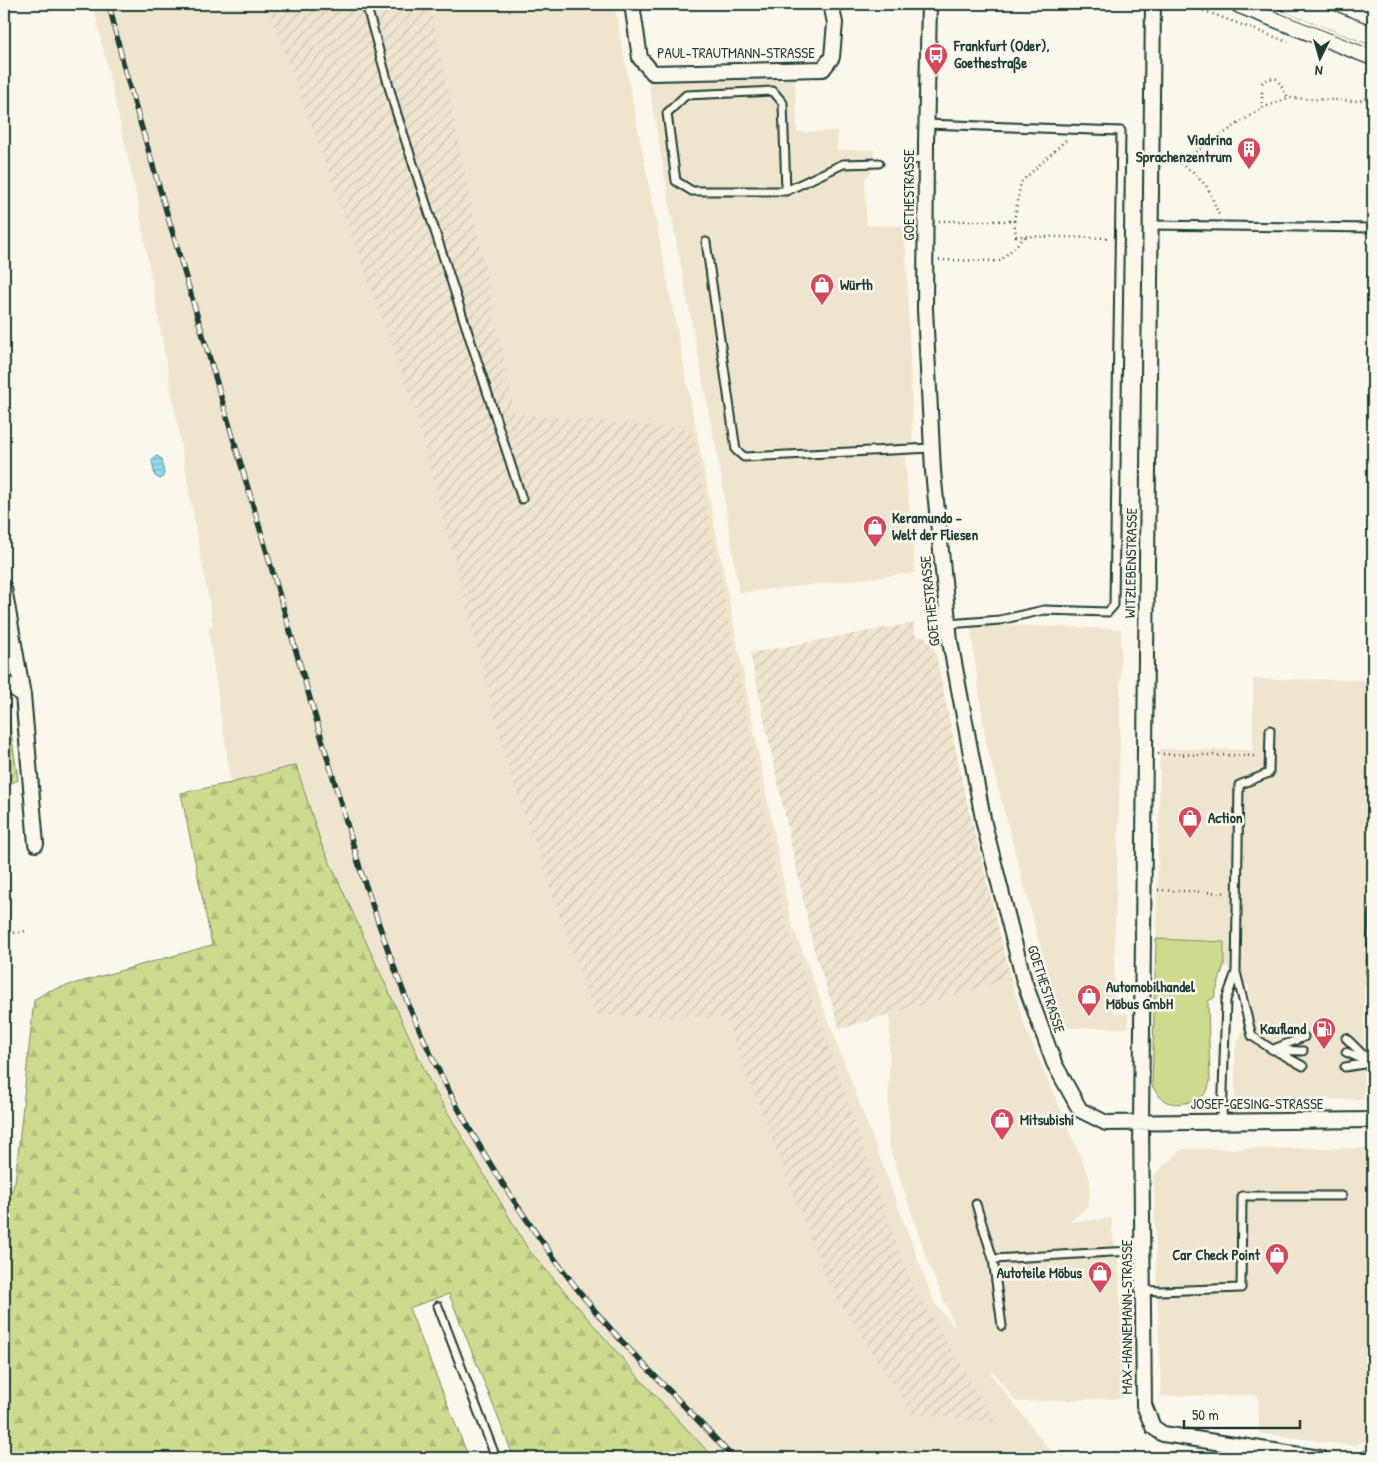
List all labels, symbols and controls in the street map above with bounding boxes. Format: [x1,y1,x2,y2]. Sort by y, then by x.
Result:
north arrow [1294,32,1344,82]
place label: Frankfurt (Oder), Goethestraße [953,35,1050,74]
street label: PAUL-TRAUTMANN-STRASSE [657,42,815,63]
bus stop icon: Frankfurt (Oder), Goethestraße [923,42,949,76]
text: N [1314,62,1323,81]
place label: Viadrina Sprachenzentrum [1136,129,1232,168]
building icon: Viadrina Sprachenzentrum [1236,136,1262,170]
street label: GOETHESTRASSE [898,149,919,241]
shop icon: Würth [809,272,835,306]
place label: Würth [840,274,873,295]
place label: Keramundo - Welt der Fliesen [892,507,979,545]
street label: WITZLEBENSTRASSE [1119,507,1142,618]
shop icon: Keramundo - Welt der Fliesen [862,514,888,548]
street label: GOETHESTRASSE [914,554,945,648]
shop icon: Action [1177,805,1203,839]
place label: Action [1208,807,1243,828]
street label: GOETHESTRASSE [1022,942,1071,1036]
place label: Automobilhandel Möbus GmbH [1106,976,1196,1014]
shop icon: Automobilhandel Möbus GmbH [1076,983,1102,1017]
fuel station icon: Kaufland [1311,1016,1337,1050]
place label: Kaufland [1260,1018,1306,1039]
street label: JOSEF-GESING-STRASSE [1190,1093,1324,1114]
shop icon: Mitsubishi [989,1107,1015,1141]
place label: Mitsubishi [1020,1109,1074,1130]
street label: MAX-HANNEMANN-STRASSE [1116,1239,1137,1394]
shop icon: Car Check Point [1264,1242,1290,1276]
place label: Car Check Point [1172,1244,1261,1265]
shop icon: Autoteile Möbus [1087,1260,1113,1294]
place label: Autoteile Möbus [997,1262,1082,1283]
scale bar [1184,1397,1301,1429]
text: 50 m [1192,1404,1219,1425]

